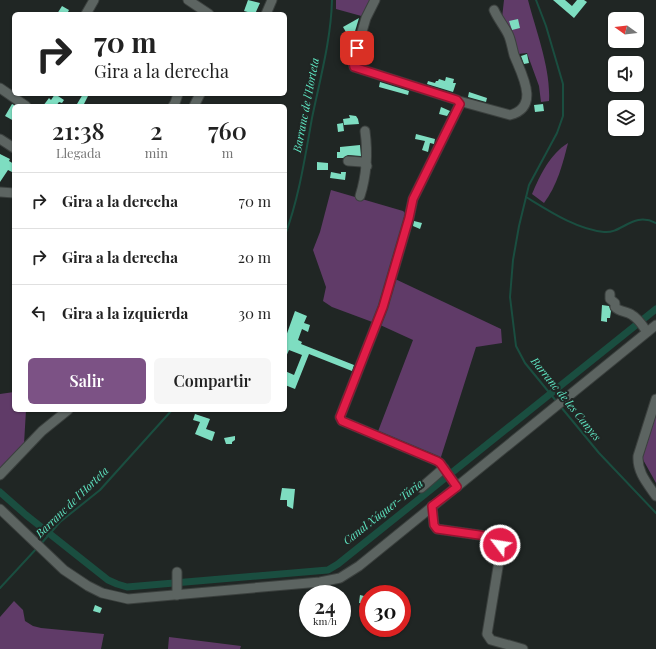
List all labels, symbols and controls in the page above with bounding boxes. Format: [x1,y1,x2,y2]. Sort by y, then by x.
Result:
north arrow [608,12,644,48]
map controls [608,12,644,136]
text: 70 m [94,23,157,60]
icon: right [28,28,80,80]
pin [340,31,374,65]
icon: arrive [346,37,368,59]
water label: Barranc de l'Horteta [289,56,322,154]
button: sound [608,56,644,92]
text: Gira a la derecha [94,59,229,83]
button: layers [608,100,644,136]
text: 21:38 [52,114,105,146]
text: 2 [150,114,163,146]
text: 760 [208,114,247,146]
text: Llegada [56,144,101,161]
text: min [145,144,168,161]
text: m [222,144,233,161]
icon: right [28,190,50,212]
text: Gira a la derecha [62,191,178,211]
text: 70 m [239,191,271,211]
icon: right [28,246,50,268]
text: Gira a la derecha [62,247,178,267]
text: 20 m [238,247,271,267]
icon: left [28,302,50,324]
text: Gira a la izquierda [62,303,188,323]
text: 30 m [238,303,271,323]
water label: Barranc de les Canyes [527,353,605,444]
button: Salir [28,358,146,404]
button: Compartir [154,358,271,404]
water label: Barranc de l'Horteta [31,463,112,541]
water label: Canal Xúquer-Túria [340,475,426,548]
position arrow [479,524,521,566]
speed limit sign: 30 [359,585,411,637]
text: 24 [314,592,336,619]
text: km/h [313,614,337,628]

